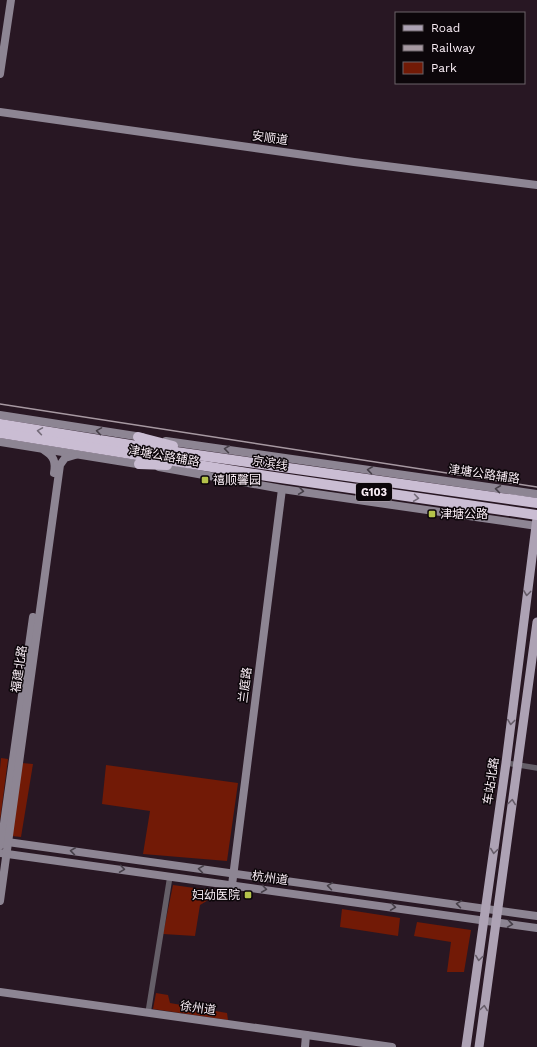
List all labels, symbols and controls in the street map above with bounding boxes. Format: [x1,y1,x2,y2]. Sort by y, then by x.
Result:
legend [395,12,525,84]
text: Road [431,21,460,35]
text: Railway [431,41,476,55]
text: Park [431,61,457,75]
street label: 安顺道 [251,129,289,147]
one-way arrow [37,427,43,436]
one-way arrow [96,427,102,436]
street label: 津塘公路辅路 [127,443,201,469]
one-way arrow [224,445,230,454]
street label: 京滨线 [251,453,289,473]
street label: 津塘公路辅路 [447,462,521,486]
one-way arrow [367,466,373,475]
place label: 禧顺馨园 [213,473,261,487]
marker: 禧顺馨园 [200,475,210,485]
road number: G103 [356,483,392,501]
one-way arrow [495,485,501,494]
one-way arrow [298,487,304,495]
one-way arrow [413,493,419,502]
place label: 津塘公路 [440,507,488,521]
marker: 津塘公路 [427,509,437,519]
one-way arrow [523,590,532,596]
street label: 福建北路 [9,644,29,694]
street label: 兰庭路 [236,666,254,704]
one-way arrow [507,719,516,725]
street label: 车站北路 [481,756,501,806]
one-way arrow [507,799,516,805]
one-way arrow [70,847,76,856]
one-way arrow [490,847,499,854]
one-way arrow [119,864,125,873]
one-way arrow [198,865,204,874]
street label: 杭州道 [251,869,289,887]
one-way arrow [327,882,333,891]
one-way arrow [261,884,268,893]
place label: 妇幼医院 [192,888,240,902]
marker: 妇幼医院 [243,890,253,900]
one-way arrow [456,900,462,909]
one-way arrow [390,902,396,911]
one-way arrow [507,919,514,928]
one-way arrow [475,955,484,962]
street label: 徐州道 [179,999,217,1017]
one-way arrow [479,1005,488,1011]

